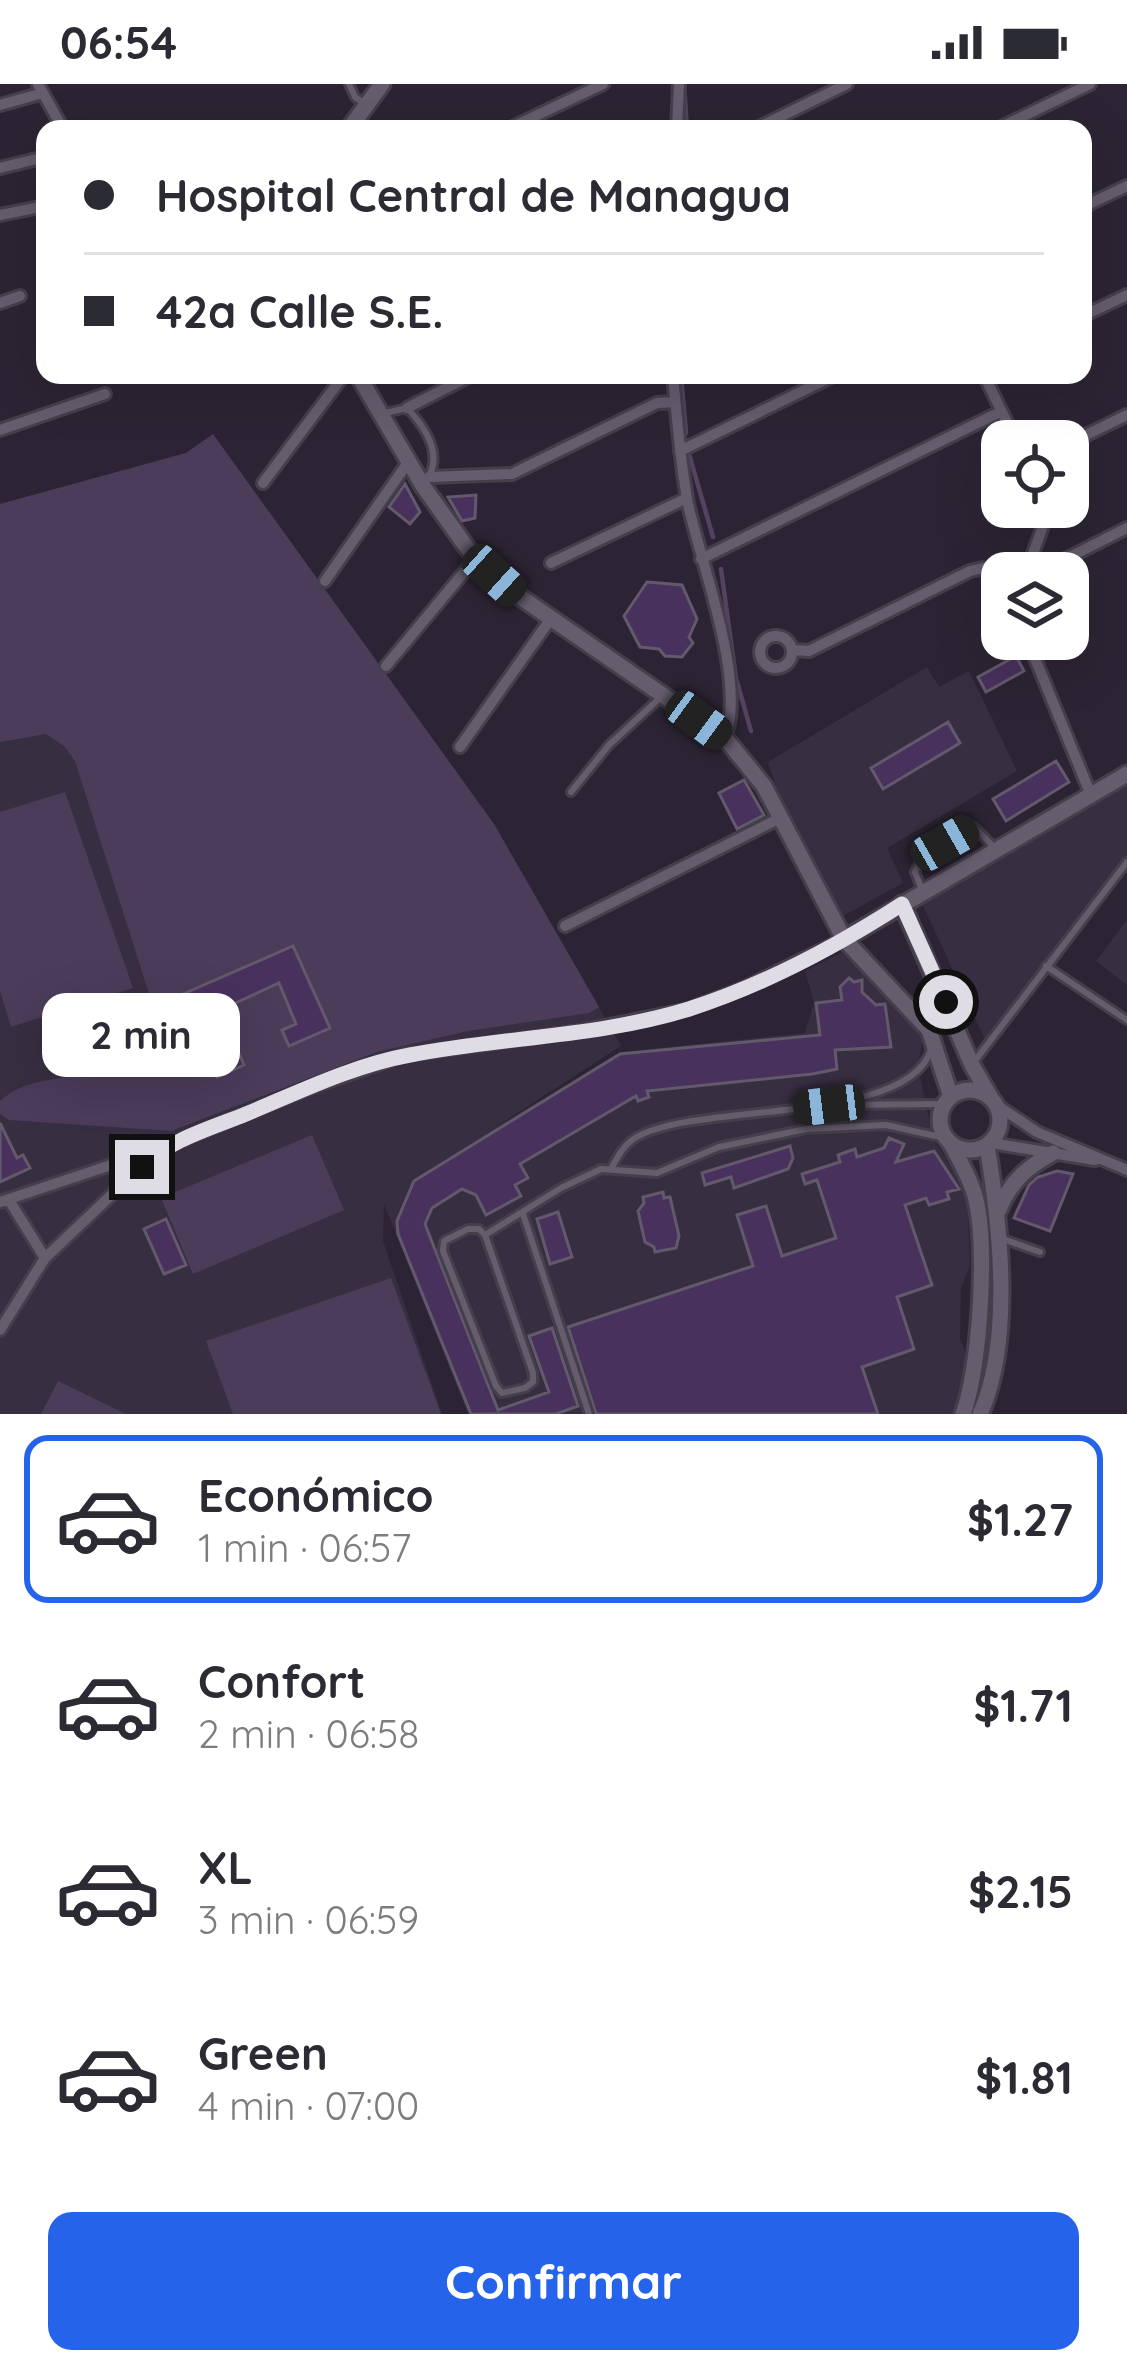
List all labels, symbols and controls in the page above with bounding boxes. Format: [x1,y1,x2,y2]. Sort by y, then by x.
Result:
text: 06:54 [60,14,177,70]
text: Hospital Central de Managua [156,167,791,223]
text: 42a Calle S.E. [156,283,443,339]
map controls [981,420,1089,660]
button: locate [981,420,1089,528]
car [455,538,533,612]
button: layers [981,552,1089,660]
car [659,684,739,756]
car [905,809,985,877]
route start [919,975,973,1029]
callout: 2 min [43,993,241,1077]
text: 2 min [90,1010,192,1059]
car [791,1083,867,1127]
route end [115,1140,169,1194]
icon: car [54,1465,162,1573]
text: Económico [198,1467,434,1523]
text: $1.27 [967,1491,1073,1547]
text: 1 min · 06:57 [198,1523,411,1572]
icon: car [54,1651,162,1759]
text: Confort [198,1653,365,1709]
text: $1.71 [973,1677,1073,1733]
text: 2 min · 06:58 [198,1709,419,1758]
icon: car [54,1837,162,1945]
text: XL [198,1839,253,1895]
text: $2.15 [968,1863,1073,1919]
text: 3 min · 06:59 [198,1895,419,1944]
icon: car [54,2023,162,2131]
text: Green [198,2025,328,2081]
text: $1.81 [975,2049,1073,2105]
text: 4 min · 07:00 [198,2081,419,2130]
button: Confirmar [48,2212,1079,2350]

